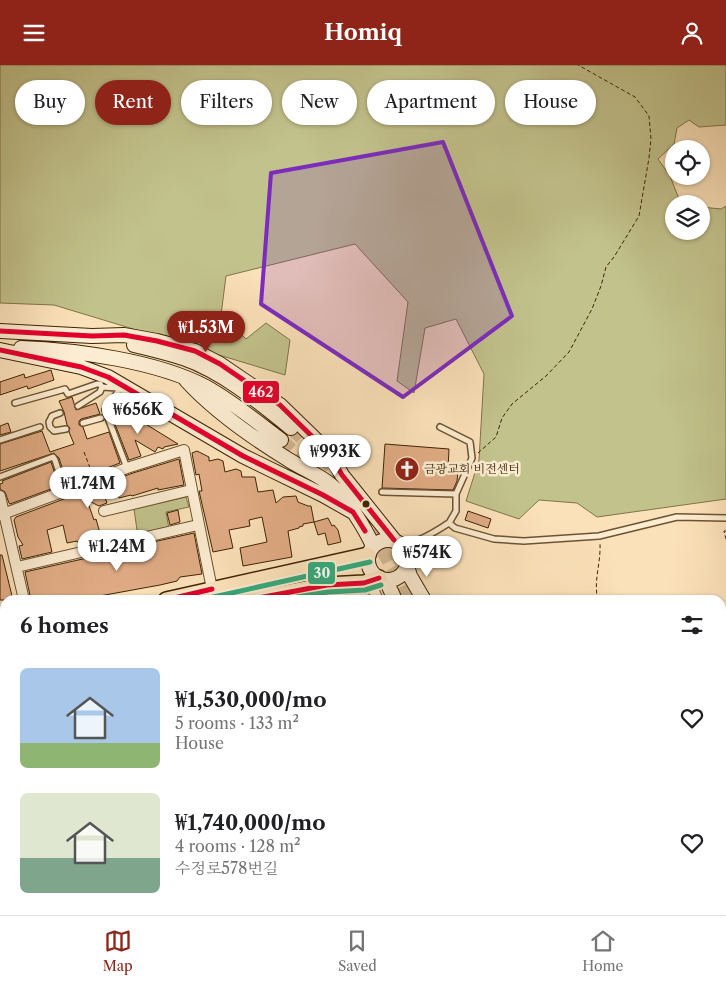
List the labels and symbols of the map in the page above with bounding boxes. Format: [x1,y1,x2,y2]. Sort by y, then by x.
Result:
pin: ₩1.53M [165,311,247,353]
line badge: 462 [242,380,280,404]
text: 462 [249,383,273,401]
pin: ₩656K [103,393,173,435]
pin: ₩993K [300,435,370,477]
church icon: 금광교회 비전센터 [394,456,420,482]
place label: 금광교회 비전센터 [424,461,520,476]
pin: ₩1.74M [47,467,129,509]
unlabelled marker [361,499,371,509]
pin: ₩1.24M [76,529,158,572]
pin: ₩574K [392,535,462,578]
line badge: 30 [307,561,336,585]
text: 30 [314,564,330,582]

